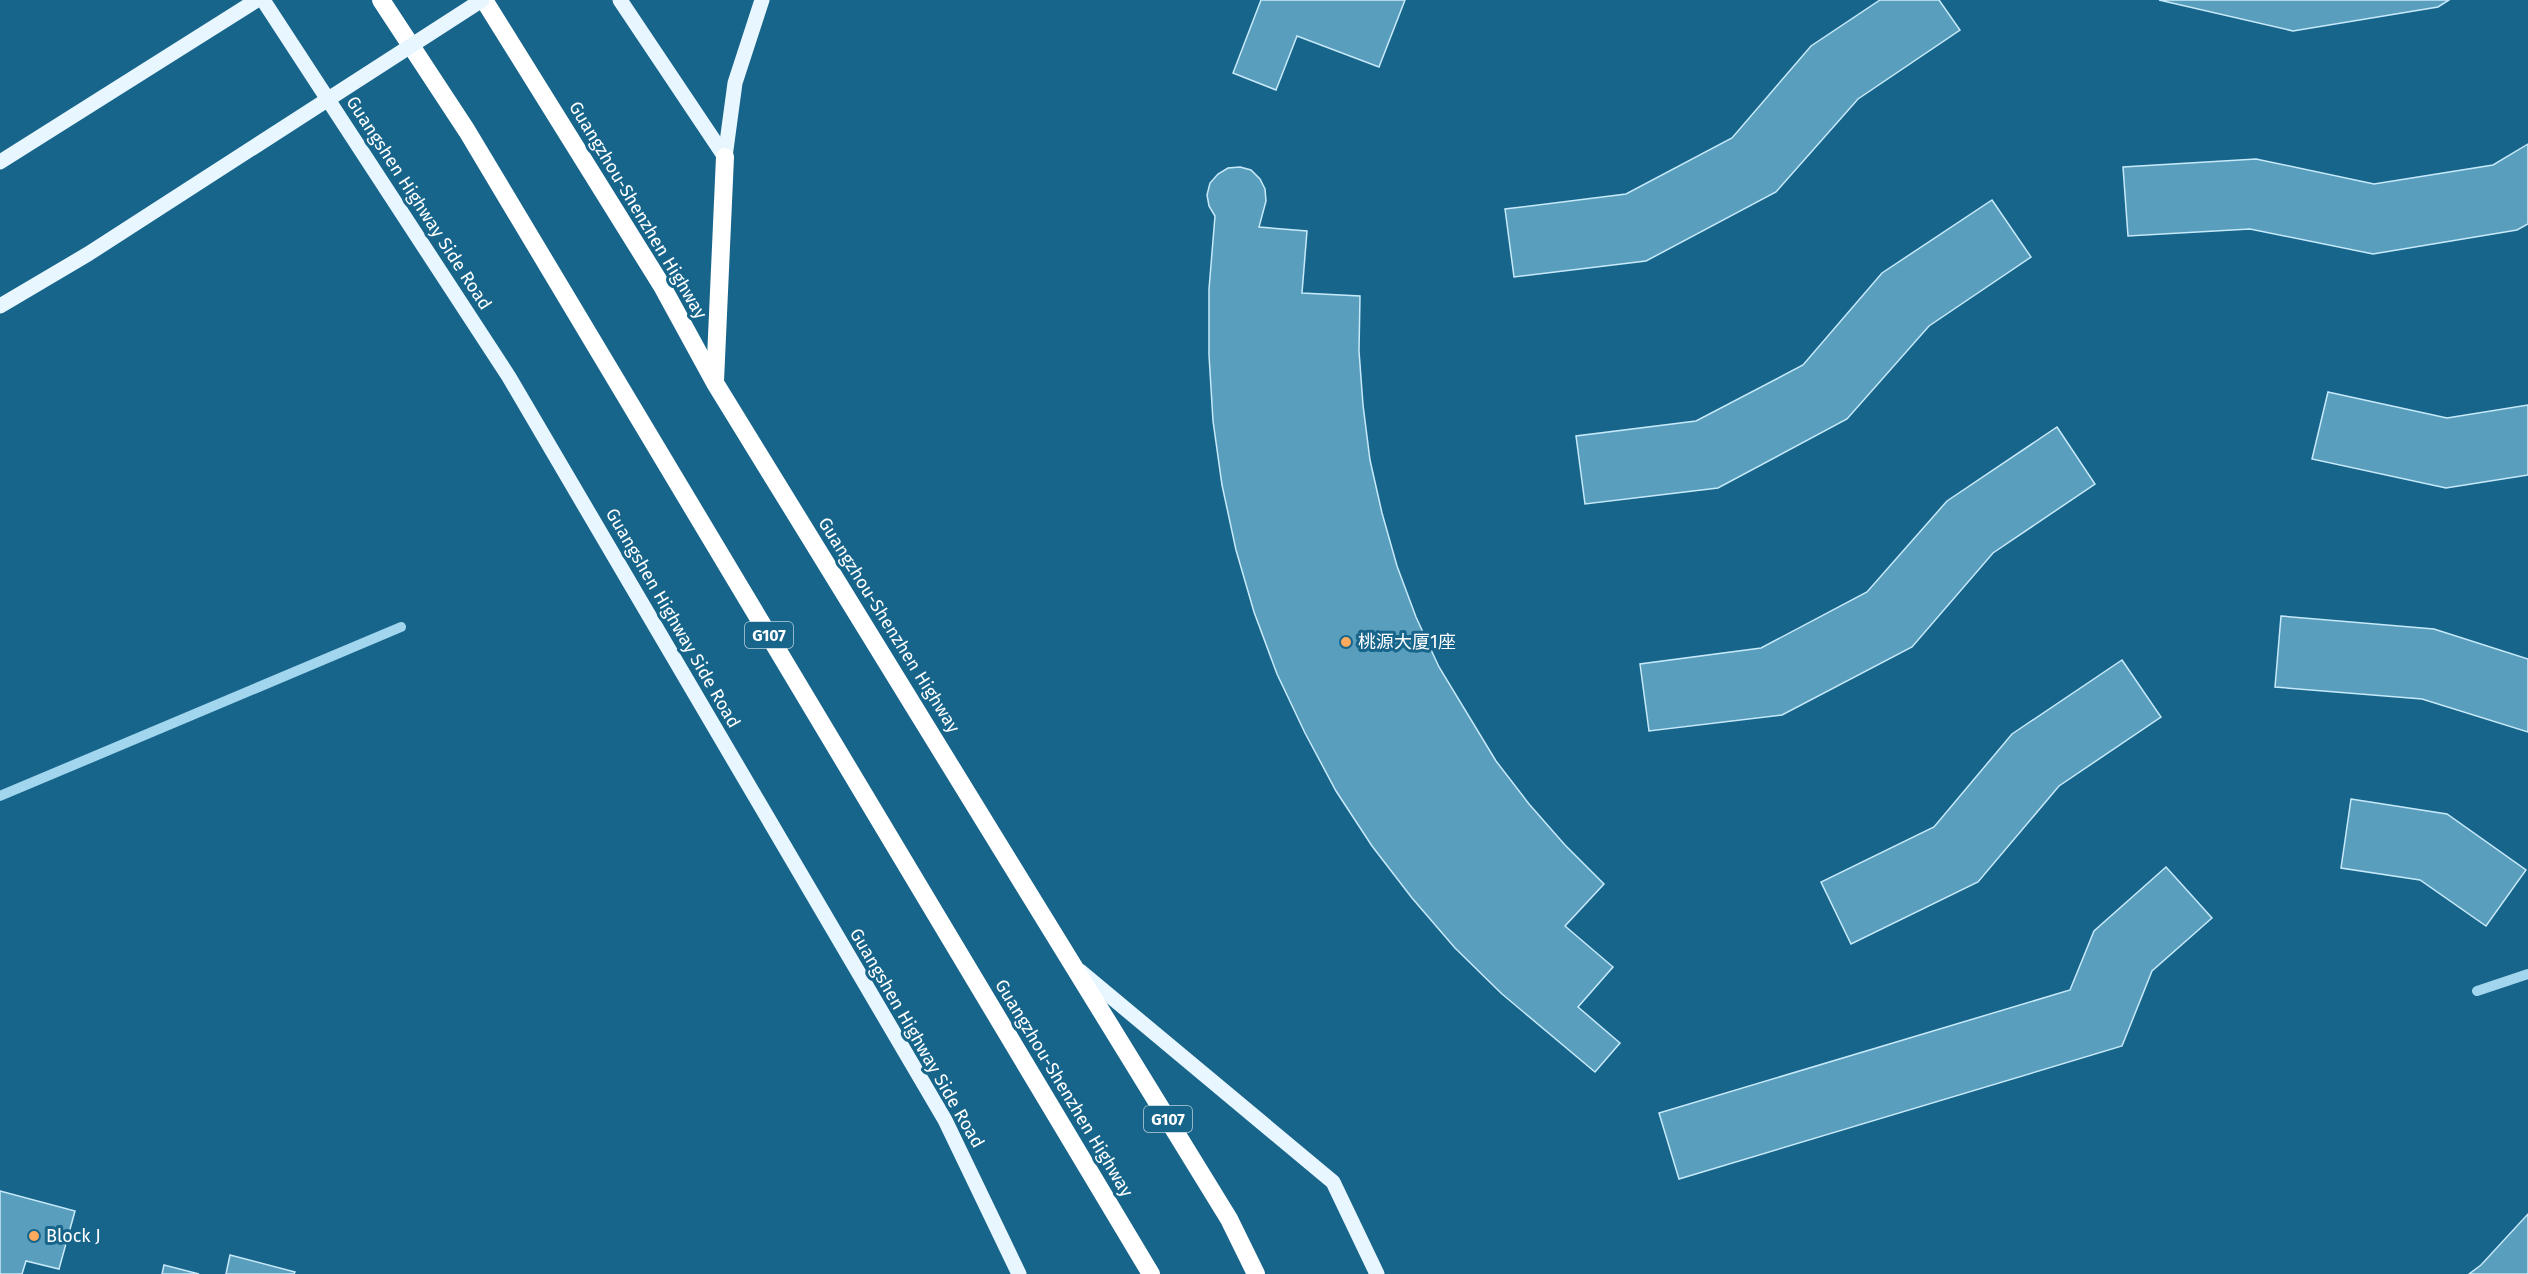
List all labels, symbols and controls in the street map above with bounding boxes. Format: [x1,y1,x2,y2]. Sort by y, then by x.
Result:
street label: Guangshen Highway Side Road [342,92,496,314]
street label: Guangzhou-Shenzhen Highway [564,97,712,323]
street label: Guangshen Highway Side Road [601,504,745,732]
street label: Guangzhou-Shenzhen Highway [813,513,965,737]
road number: G107 [745,622,793,648]
place label: 桃源大厦1座 [1358,631,1456,653]
marker: 桃源大厦1座 [1339,635,1353,649]
street label: Guangshen Highway Side Road [845,924,989,1152]
street label: Guangzhou-Shenzhen Highway [990,975,1138,1201]
road number: G107 [1144,1106,1192,1132]
place label: Block J [46,1225,101,1247]
marker: Block J [27,1229,41,1243]

